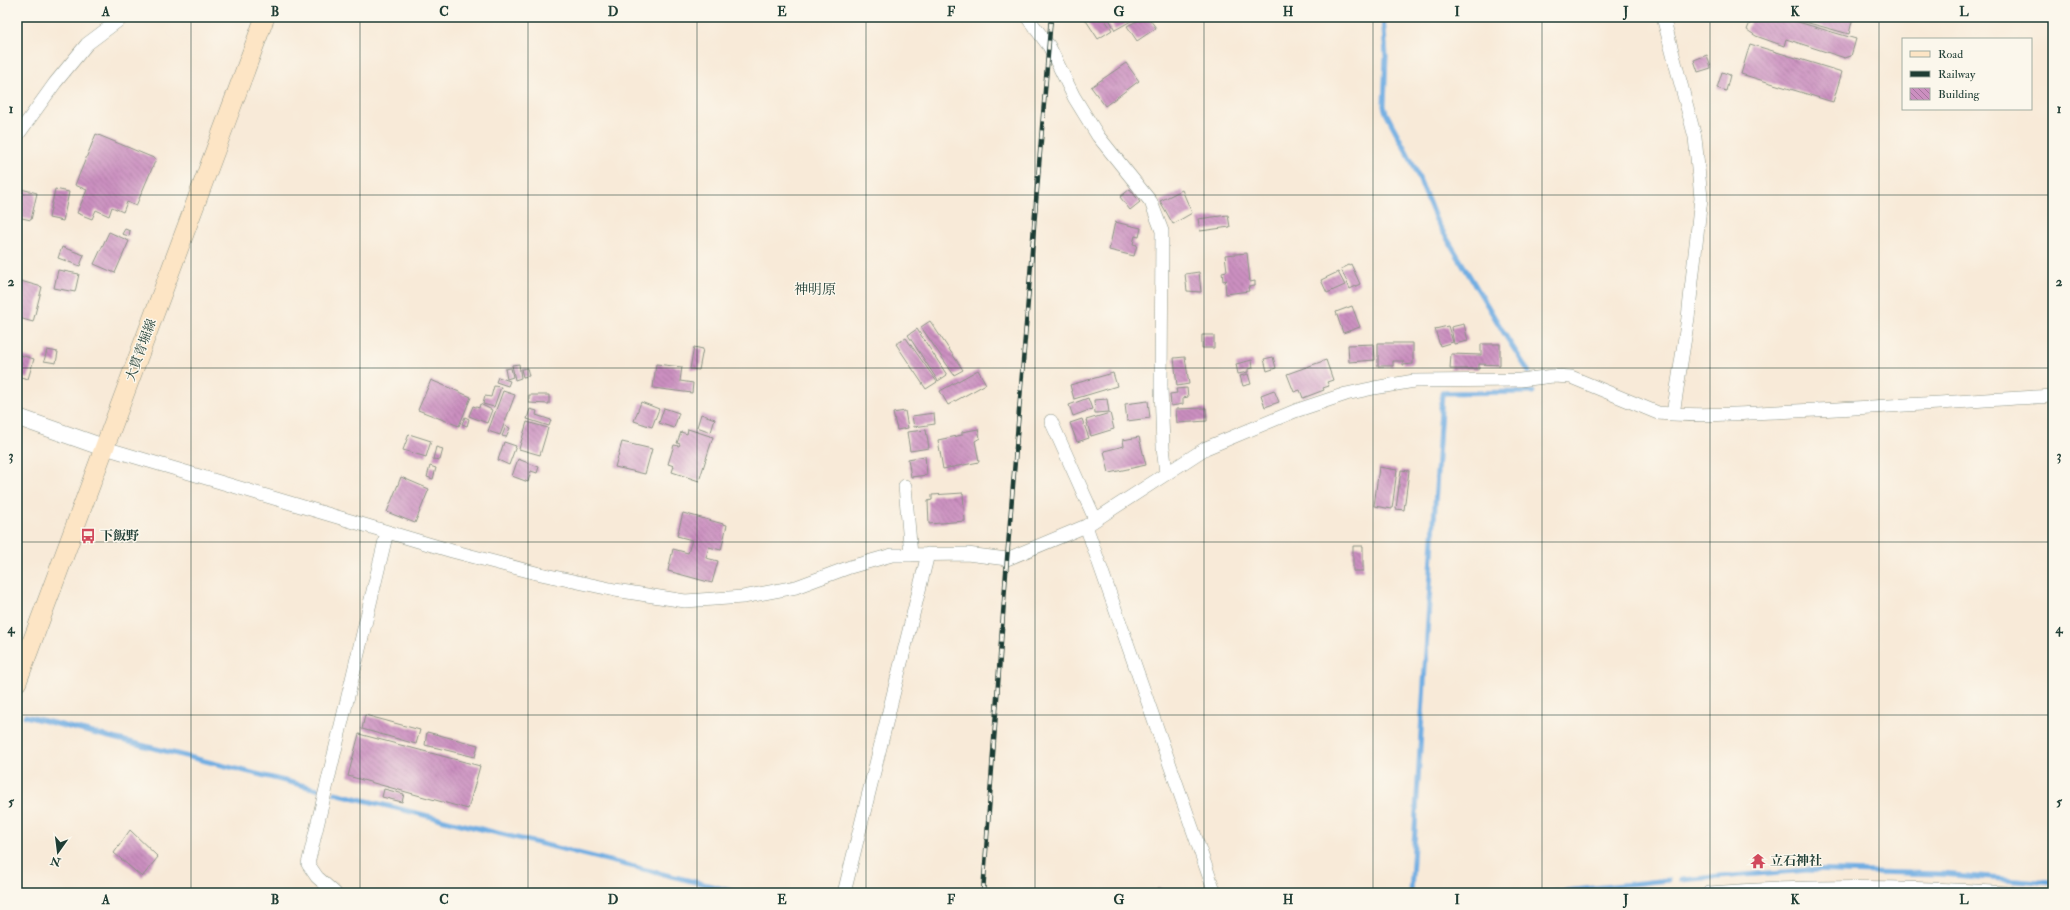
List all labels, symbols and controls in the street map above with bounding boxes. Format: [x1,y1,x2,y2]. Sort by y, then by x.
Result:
text: A [101,4,111,20]
text: B [271,4,279,20]
text: C [439,4,449,20]
text: D [608,4,619,20]
text: E [777,4,787,20]
text: F [947,4,956,20]
text: G [1114,4,1125,20]
text: H [1283,4,1294,20]
text: I [1454,4,1460,20]
text: J [1622,4,1629,21]
text: K [1790,4,1800,20]
text: L [1959,4,1969,20]
legend [1902,38,2032,110]
text: Road [1938,47,1963,62]
text: Railway [1938,67,1976,82]
text: Building [1938,87,1981,102]
text: 1 [9,101,14,117]
text: 1 [2057,101,2062,117]
text: 2 [8,274,15,290]
text: 2 [2056,274,2063,290]
district label: 神明原 [794,281,836,298]
street label: 大貫青堀線 [122,317,160,383]
text: 3 [9,448,14,464]
text: 3 [2057,448,2062,464]
bus stop icon: 下飯野 [79,527,97,545]
place label: 下飯野 [100,528,139,544]
text: 4 [6,621,15,637]
text: 4 [2054,621,2063,637]
text: 5 [8,794,14,810]
text: 5 [2056,794,2062,810]
north arrow [38,832,78,872]
temple icon: 立石神社 [1749,852,1767,870]
text: N [48,853,63,869]
place label: 立石神社 [1770,853,1822,869]
text: A [101,892,111,908]
text: B [271,892,279,908]
text: C [439,892,449,908]
text: D [608,892,619,908]
text: E [777,892,787,908]
text: F [947,892,956,908]
text: G [1114,892,1125,908]
text: H [1283,892,1294,908]
text: I [1454,892,1460,908]
text: J [1622,892,1629,909]
text: K [1790,892,1800,908]
text: L [1959,892,1969,908]

